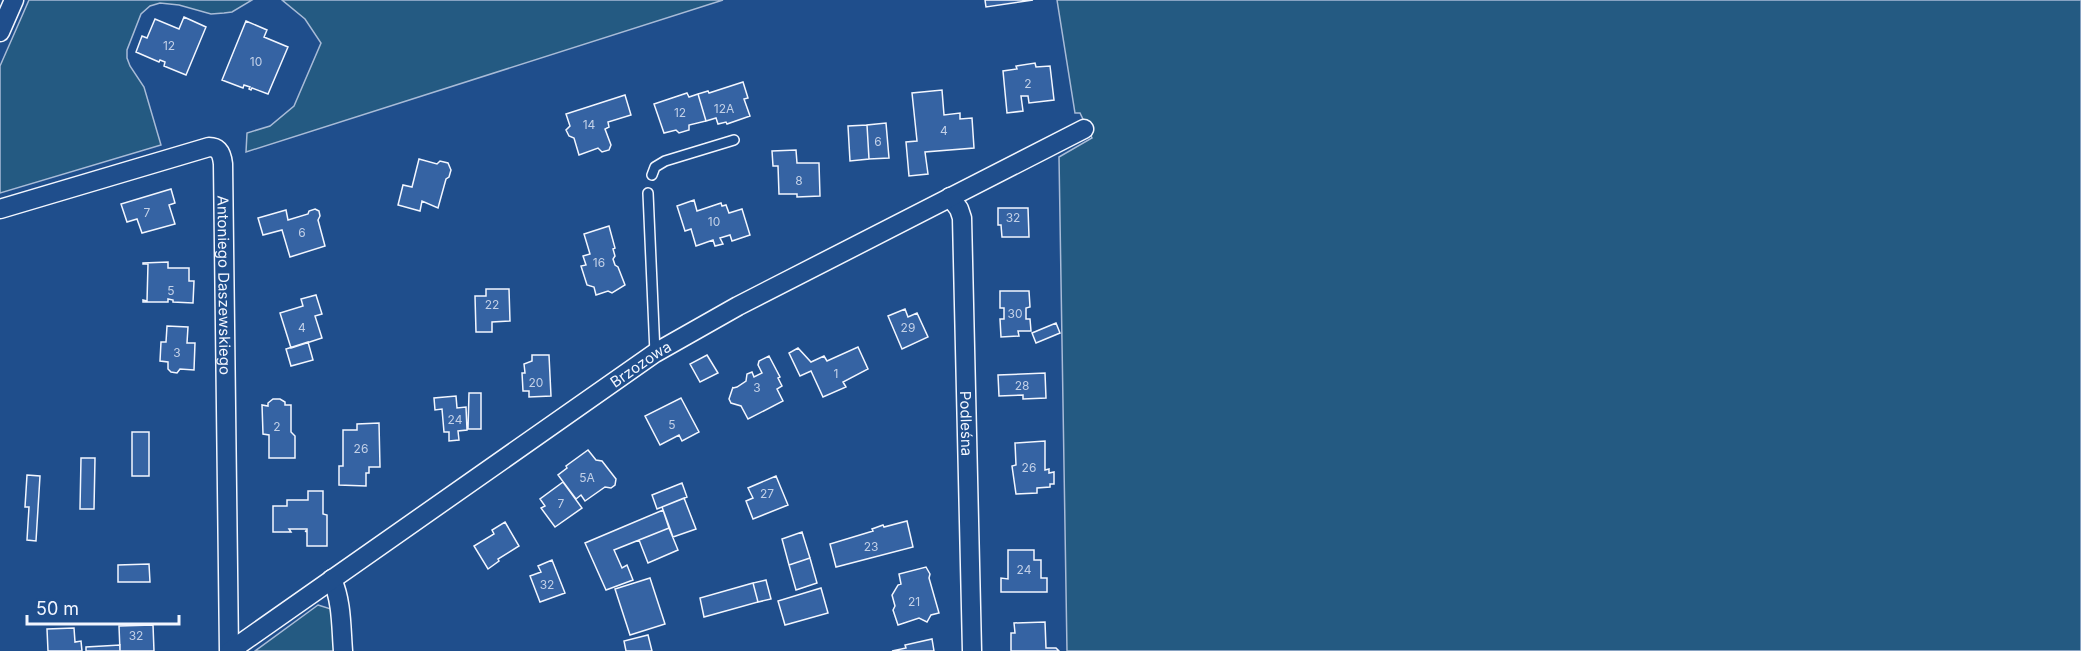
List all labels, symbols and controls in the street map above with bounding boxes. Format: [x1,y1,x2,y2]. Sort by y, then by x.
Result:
house number: 12 [163,38,175,53]
house number: 10 [250,54,262,69]
house number: 2 [1024,76,1032,91]
house number: 12A [714,101,734,116]
house number: 12 [674,105,686,120]
house number: 14 [583,117,596,132]
house number: 4 [940,123,948,138]
house number: 6 [874,134,882,149]
house number: 8 [795,173,803,188]
street label: Antoniego Daszewskiego [214,195,235,375]
house number: 7 [144,205,151,220]
house number: 32 [1006,210,1020,225]
house number: 10 [708,214,720,229]
house number: 6 [298,225,306,240]
house number: 16 [593,255,605,270]
house number: 5 [167,283,175,298]
house number: 22 [485,297,499,312]
house number: 30 [1008,306,1022,321]
house number: 4 [298,320,306,335]
house number: 29 [901,320,915,335]
street label: Brzozowa [606,336,674,391]
house number: 3 [173,345,181,360]
house number: 1 [834,366,838,381]
house number: 20 [529,375,543,390]
house number: 28 [1015,378,1029,393]
house number: 3 [753,380,761,395]
street label: Podleśna [956,391,977,456]
house number: 24 [448,412,463,427]
house number: 5 [668,417,676,432]
house number: 2 [273,419,281,434]
house number: 26 [354,441,368,456]
house number: 26 [1022,460,1036,475]
house number: 5A [579,470,595,485]
house number: 27 [760,486,774,501]
house number: 7 [558,496,565,511]
house number: 23 [864,539,878,554]
house number: 24 [1017,562,1032,577]
house number: 32 [540,577,554,592]
scale bar [27,588,178,626]
house number: 21 [908,594,920,609]
text: 50 m [36,598,79,619]
house number: 32 [129,628,143,643]

